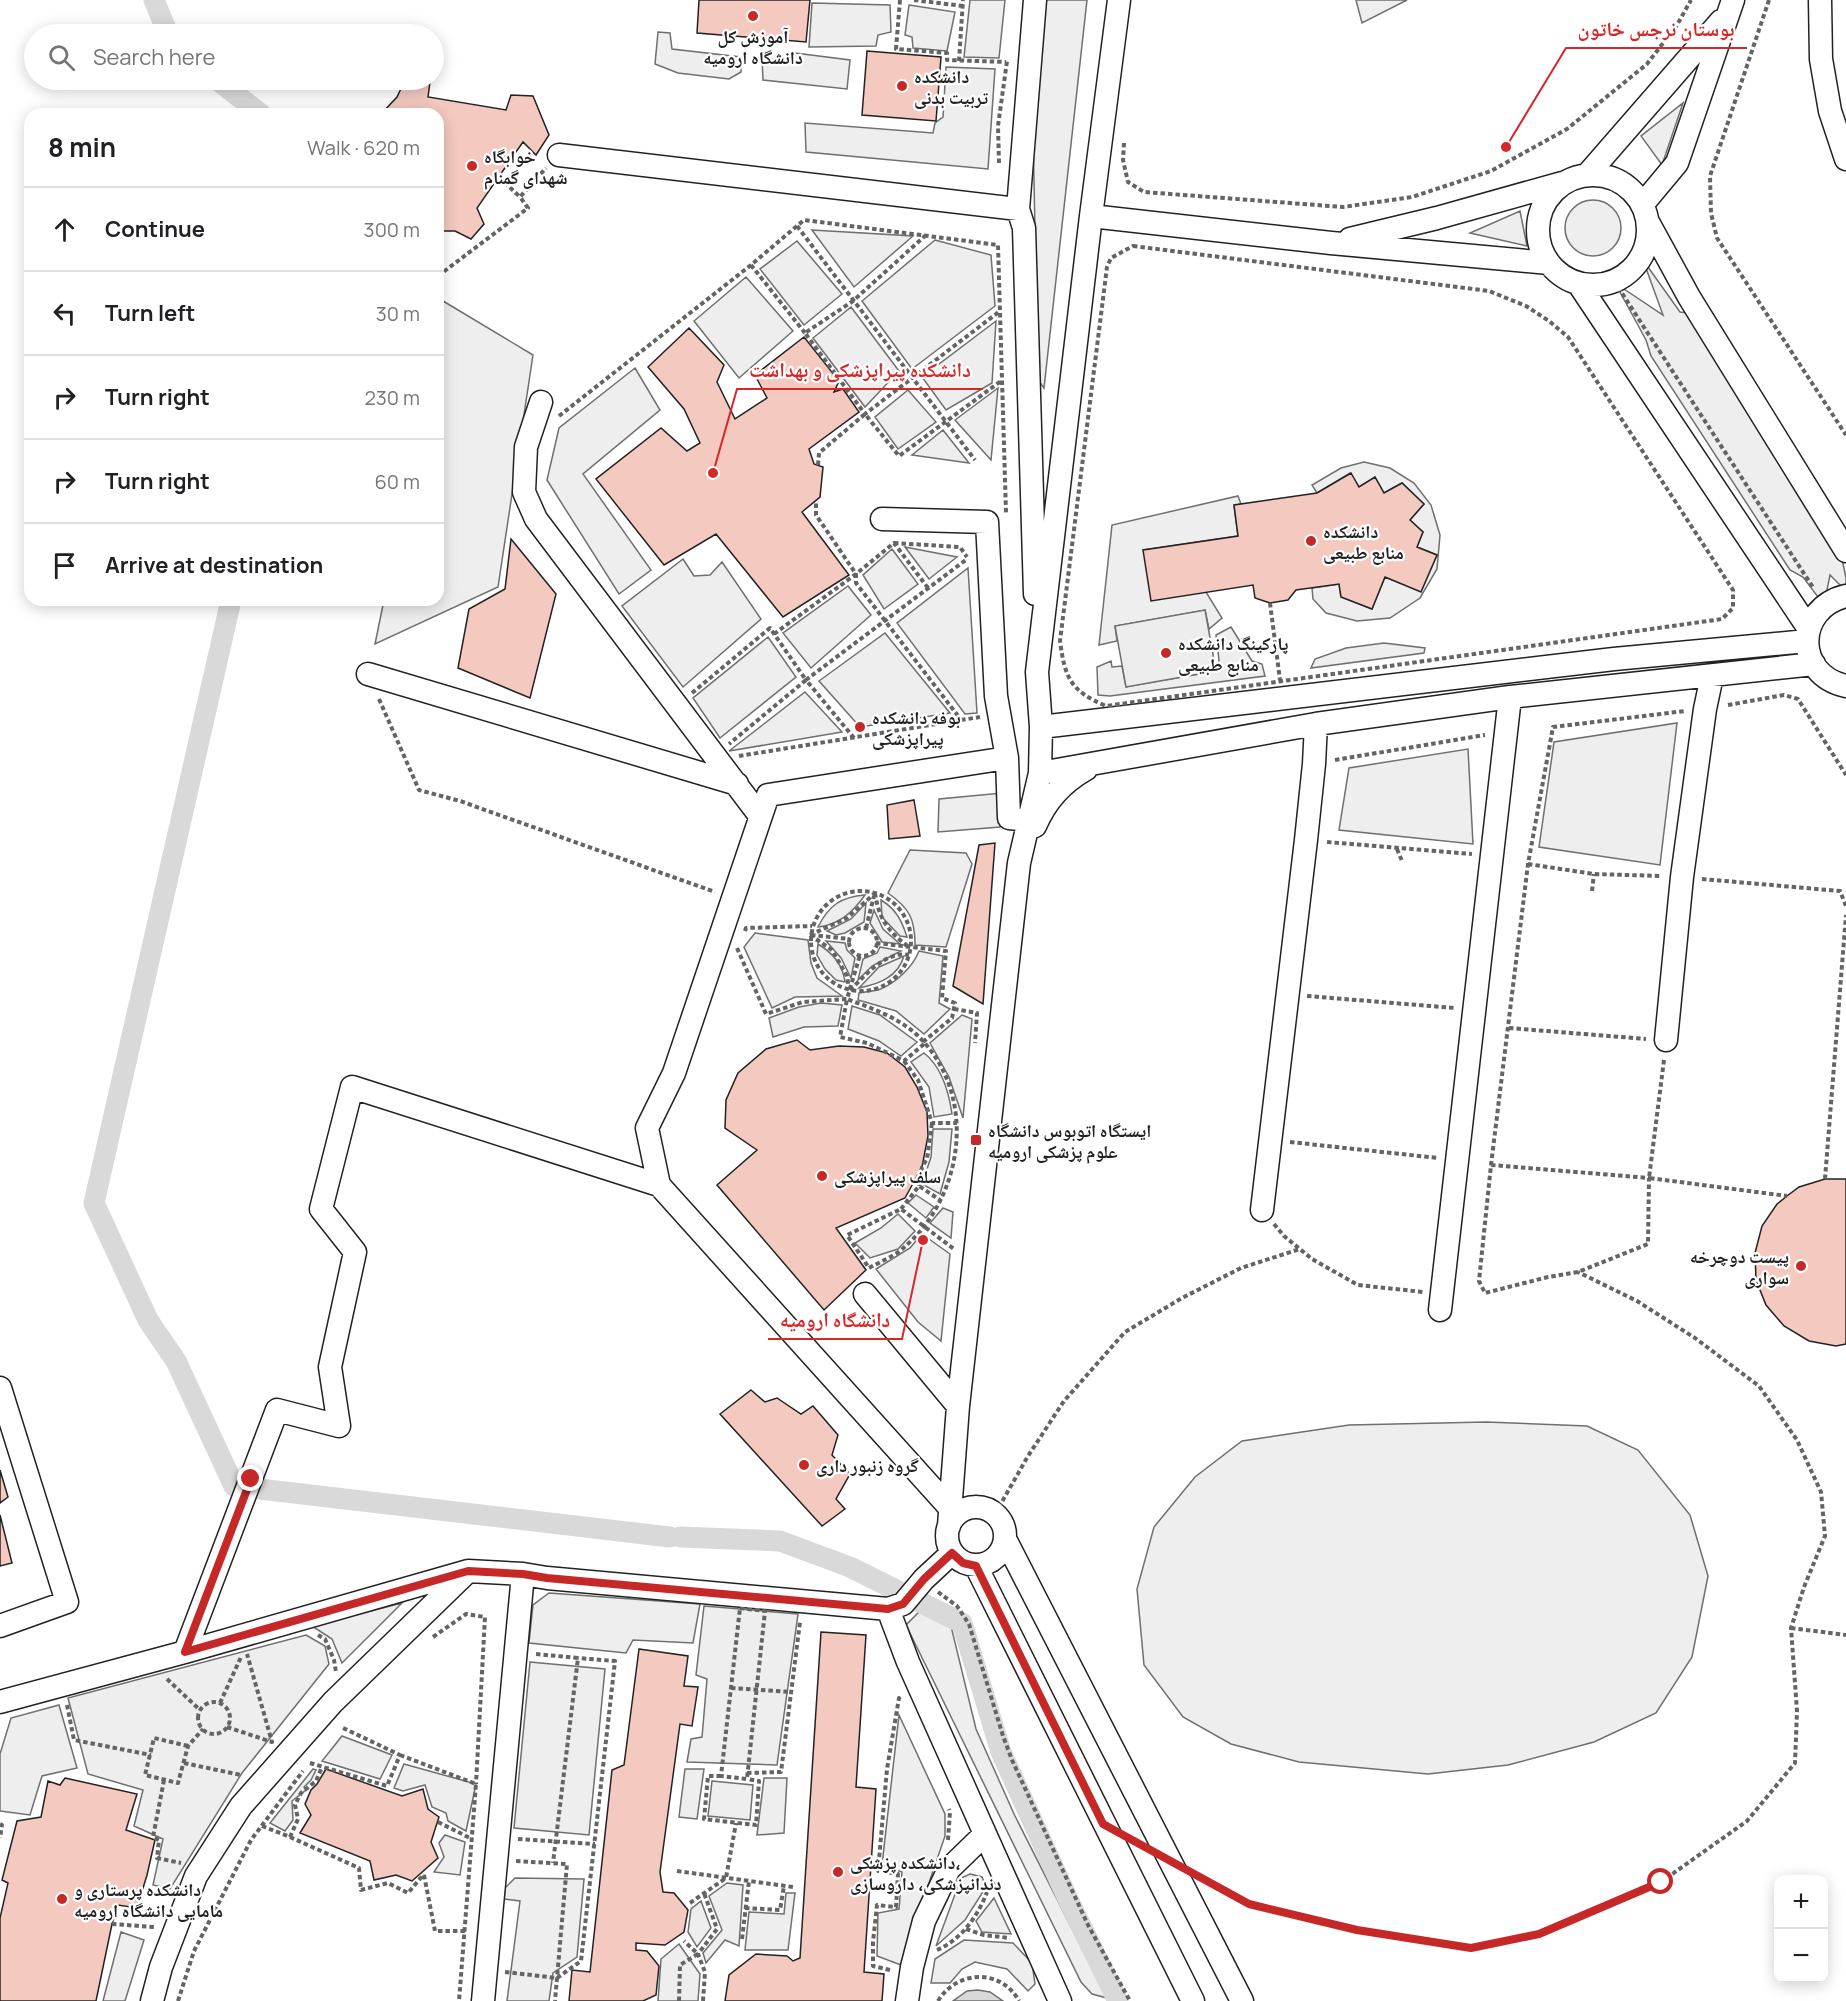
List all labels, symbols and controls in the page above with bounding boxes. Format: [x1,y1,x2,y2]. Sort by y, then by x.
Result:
marker: آموزش کل دانشگاه ارومیه [746,9,760,23]
callout: بوستان نرجس خاتون [1566,10,1747,48]
text: بوستان نرجس خاتون [1578,15,1734,42]
search box [24,24,444,90]
place label: آموزش کل دانشگاه ارومیه [703,24,803,69]
icon: search [45,41,78,74]
text: Search here [93,42,215,72]
place label: دانشکده تربیت بدنی [914,64,988,109]
marker: دانشکده تربیت بدنی [895,79,909,93]
text: 8 min [48,129,116,165]
text: Walk · 620 m [307,134,420,161]
place label: خوابگاه شهدای گمنام [484,144,568,190]
marker: خوابگاه شهدای گمنام [465,159,479,173]
icon: ahead [48,213,81,246]
text: Continue [105,214,205,244]
text: 300 m [364,216,420,243]
icon: left [48,297,81,330]
text: Turn left [105,298,195,328]
text: 30 m [376,300,420,327]
callout: دانشکده پیراپزشکی و بهداشت [737,351,983,389]
text: دانشکده پیراپزشکی و بهداشت [749,356,971,383]
icon: right [48,381,81,414]
text: Turn right [105,382,210,412]
text: 230 m [364,384,420,411]
icon: right [48,465,81,498]
text: Turn right [105,466,210,496]
text: 60 m [374,468,420,495]
place label: دانشکده منابع طبیعی [1323,519,1404,565]
marker: دانشکده منابع طبیعی [1304,534,1318,548]
icon: arrive [48,549,81,582]
text: Arrive at destination [105,550,323,580]
place label: پارکینگ دانشکده منابع طبیعی [1178,631,1289,677]
marker: پارکینگ دانشکده منابع طبیعی [1159,646,1173,660]
place label: بوفه دانشکده پیراپزشکی [872,705,961,750]
marker: بوفه دانشکده پیراپزشکی [853,720,867,734]
place label: ایستگاه اتوبوس دانشگاه علوم پزشکی ارومیه [988,1118,1151,1164]
marker: ایستگاه اتوبوس دانشگاه علوم پزشکی ارومیه [969,1133,983,1147]
place label: سلف پیراپزشکی [834,1164,941,1188]
marker: سلف پیراپزشکی [815,1169,829,1183]
place label: پیست دوچرخه سواری [1690,1244,1789,1289]
marker: پیست دوچرخه سواری [1794,1259,1808,1273]
callout: دانشگاه ارومیه [768,1301,902,1339]
text: دانشگاه ارومیه [780,1306,890,1333]
place label: گروه زنبور داری [816,1453,919,1477]
marker: گروه زنبور داری [797,1458,811,1472]
route end [237,1465,263,1491]
place label: دانشکده پزشکی، دندانپزشکی، داروسازی [850,1850,1002,1895]
marker: دانشکده پزشکی، دندانپزشکی، داروسازی [831,1865,845,1879]
route start [1647,1868,1673,1894]
map controls [1774,1875,1828,1983]
button: + [1774,1875,1828,1929]
place label: دانشکده پرستاری و مامایی دانشگاه ارومیه [74,1877,223,1922]
marker: دانشکده پرستاری و مامایی دانشگاه ارومیه [55,1892,69,1906]
button: − [1774,1929,1828,1983]

